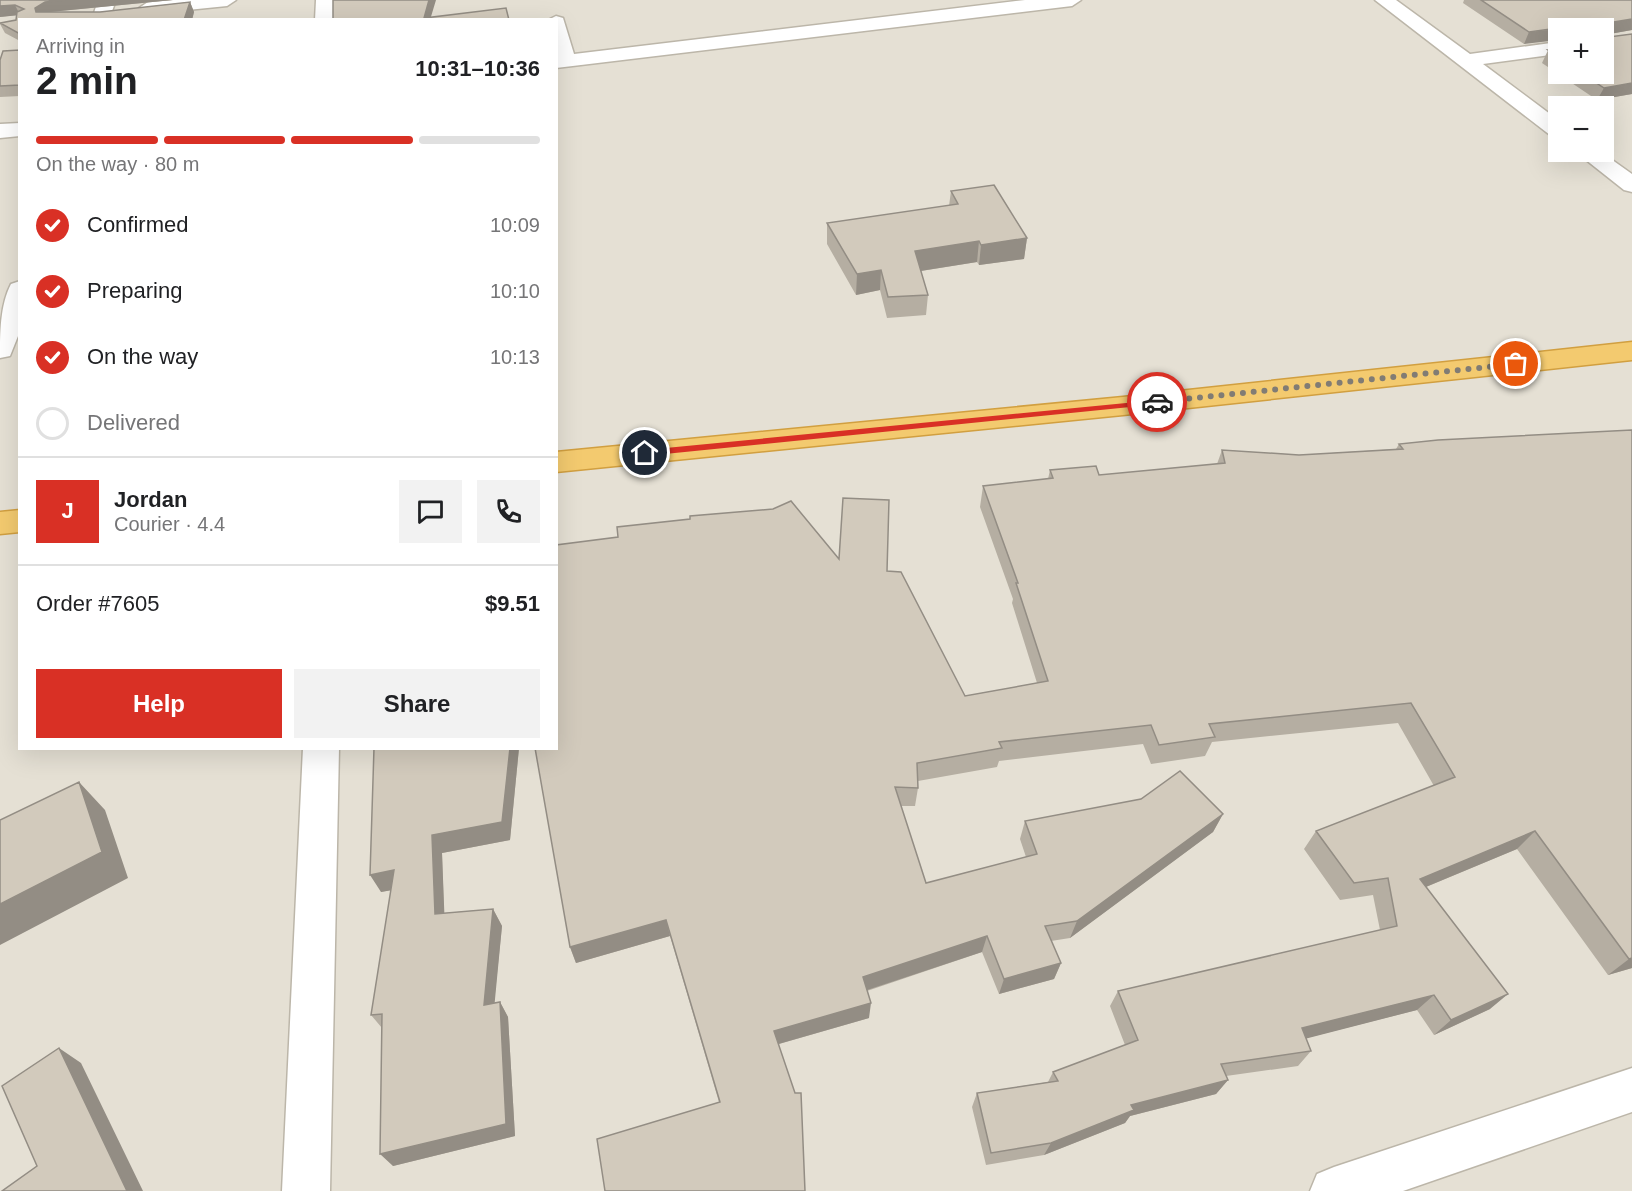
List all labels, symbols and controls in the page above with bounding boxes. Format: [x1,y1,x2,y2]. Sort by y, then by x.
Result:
map controls [1548,18,1614,162]
button: + [1548,18,1614,84]
text: Arriving in [36,35,125,57]
text: 10:31–10:36 [415,56,540,81]
text: 2 min [36,59,138,102]
button: − [1548,96,1614,162]
text: On the way · 80 m [36,153,199,175]
icon: check [36,209,69,242]
text: Confirmed [87,212,188,237]
text: 10:09 [490,214,540,236]
icon: check [36,275,69,308]
text: Preparing [87,278,182,303]
text: 10:10 [490,280,540,302]
pin [1490,338,1541,389]
icon: check [36,341,69,374]
text: On the way [87,344,198,369]
text: 10:13 [490,346,540,368]
icon: bag [1499,347,1532,380]
courier [1127,372,1187,432]
icon: car [1141,386,1174,419]
text: Delivered [87,410,180,435]
pin [619,427,670,478]
icon: home [628,436,661,469]
button: chat [399,480,462,543]
button: phone [477,480,540,543]
text: Jordan [114,487,187,512]
text: J [61,498,74,523]
text: Courier · 4.4 [114,513,225,535]
text: Order #7605 [36,591,160,616]
text: $9.51 [485,591,540,616]
button: Help [36,669,282,738]
button: Share [294,669,540,738]

